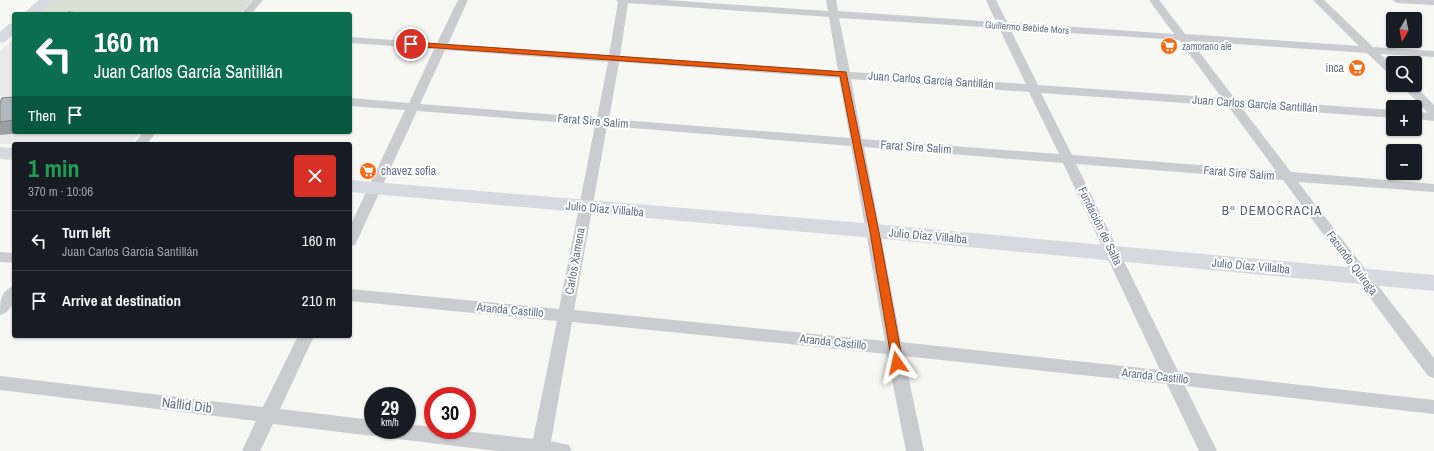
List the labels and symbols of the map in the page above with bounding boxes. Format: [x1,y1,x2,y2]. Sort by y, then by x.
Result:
north arrow [1386,12,1422,48]
street label: Guillermo Bebide Mors [984,18,1069,37]
pin [394,27,428,61]
supermarket icon: zamorano ale [1159,36,1179,56]
place label: zamorano ale [1182,40,1232,53]
supermarket icon: inca [1347,58,1367,78]
place label: inca [1325,60,1345,76]
street label: Juan Carlos García Santillán [868,68,994,92]
street label: Juan Carlos García Santillán [1192,92,1318,116]
street label: Farat Sire Salim [557,110,629,132]
street label: Farat Sire Salim [880,137,952,157]
supermarket icon: chavez sofia [358,161,378,181]
street label: Farat Sire Salim [1203,162,1275,184]
place label: chavez sofia [381,163,437,179]
street label: Fundación de Salta [1074,184,1126,268]
street label: Julio Díaz Villalba [565,198,645,220]
district label: B° DEMOCRACIA [1222,202,1322,219]
street label: Julio Díaz Villalba [888,225,968,247]
street label: Carlos Xamena [561,226,589,296]
street label: Facundo Quiroga [1323,228,1382,299]
street label: Julio Díaz Villalba [1211,255,1291,277]
street label: Aranda Castillo [475,299,544,321]
street label: Aranda Castillo [798,330,867,353]
position arrow [876,342,918,384]
street label: Aranda Castillo [1120,364,1189,387]
speed limit sign: 30 [424,387,476,439]
street label: Nallid Dib [161,393,213,417]

